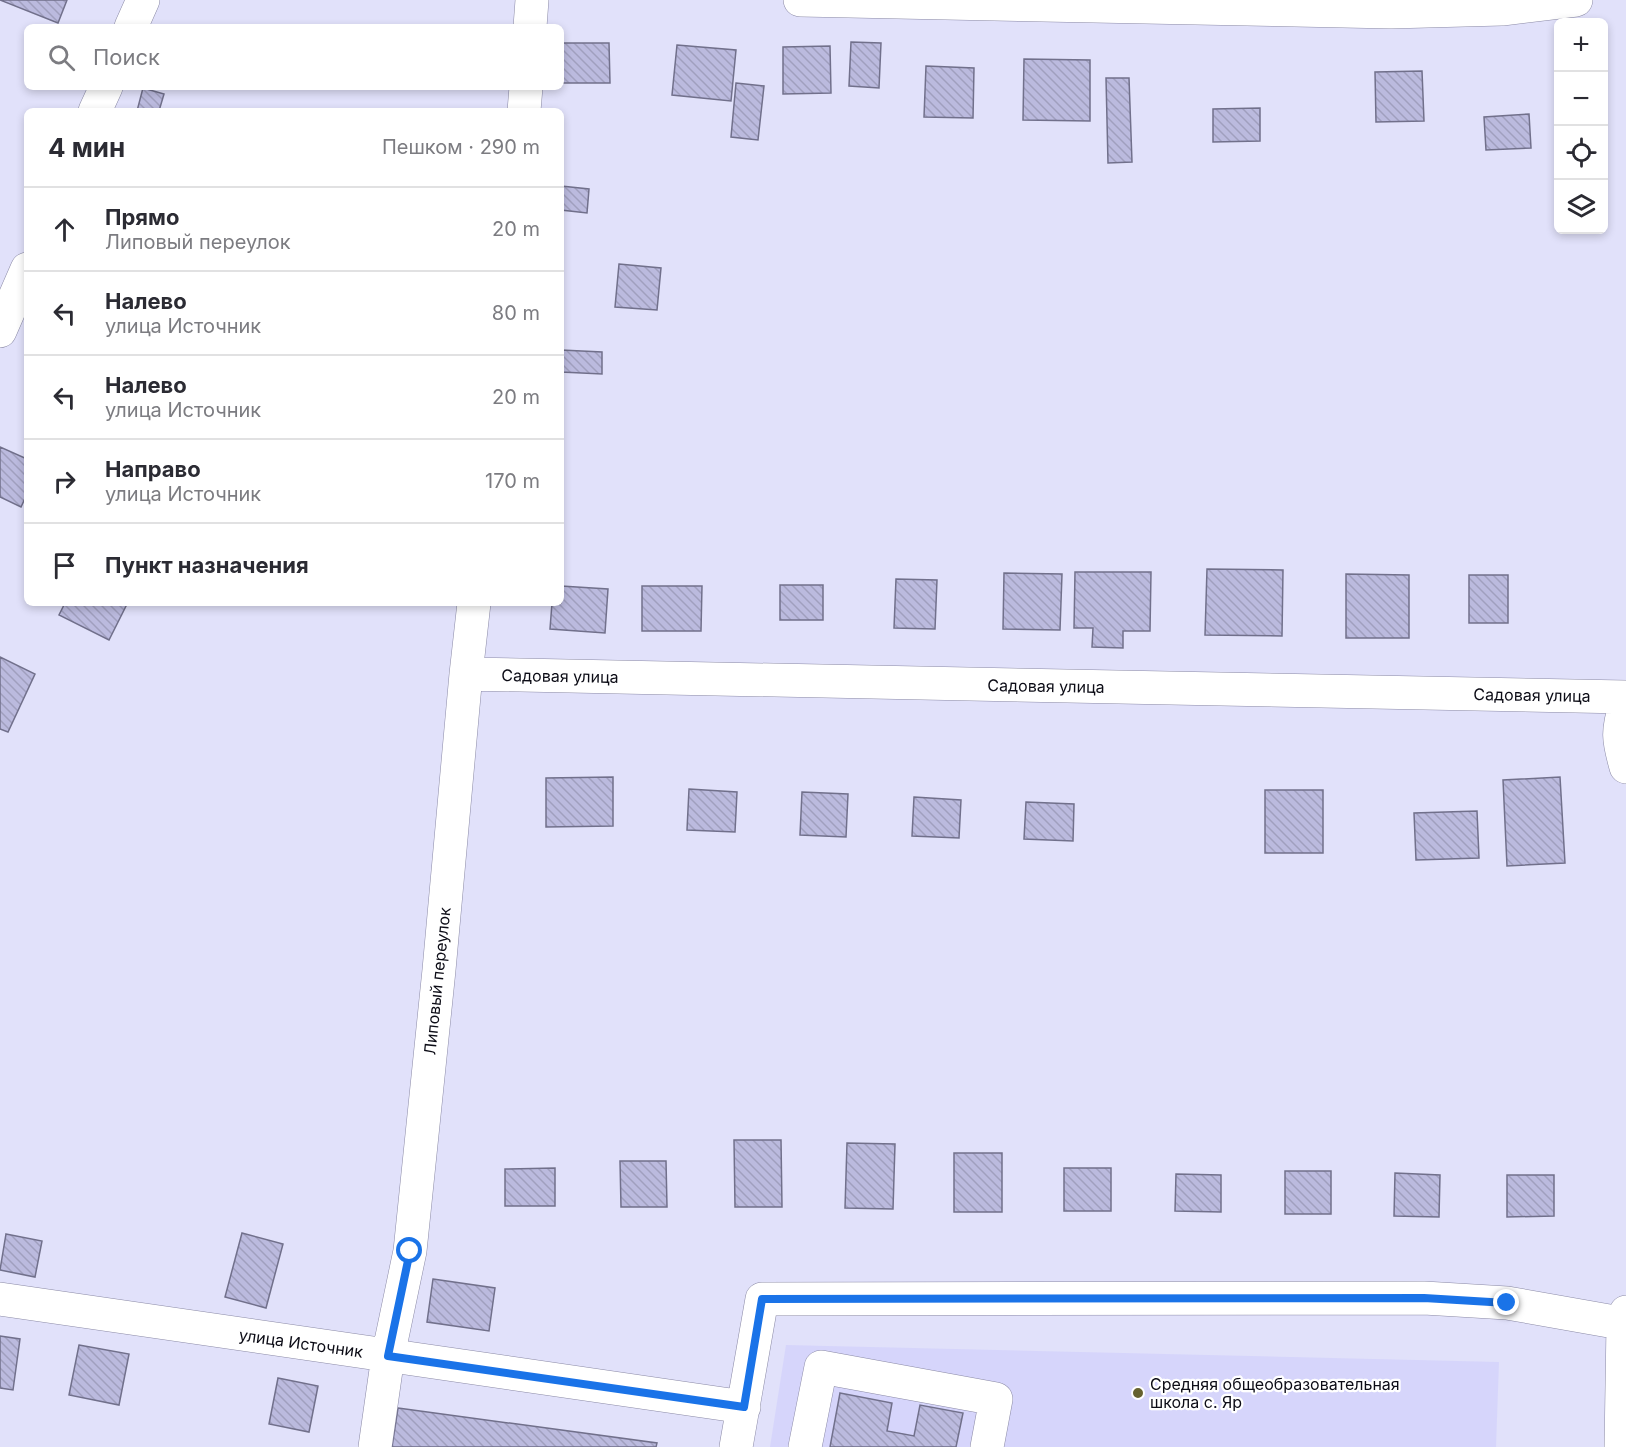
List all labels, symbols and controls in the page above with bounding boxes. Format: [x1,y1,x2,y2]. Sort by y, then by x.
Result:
map controls [1554,18,1608,234]
button: + [1554,18,1608,72]
search box [24,24,564,90]
icon: search [45,41,78,74]
text: Поиск [93,44,160,70]
button: − [1554,72,1608,126]
button: locate [1554,126,1608,180]
text: 4 мин [48,132,125,163]
text: Пешком · 290 m [382,135,540,159]
button: layers [1554,180,1608,234]
text: Прямо [105,204,179,230]
icon: ahead [48,213,81,246]
text: 20 m [492,217,540,241]
text: Липовый переулок [105,230,291,254]
text: Налево [105,288,187,314]
icon: left [48,297,81,330]
text: 80 m [492,301,540,325]
text: улица Источник [105,314,261,338]
text: Налево [105,372,187,398]
icon: left [48,381,81,414]
text: 20 m [492,385,540,409]
text: улица Источник [105,398,261,422]
text: Направо [105,456,201,482]
icon: right [48,465,81,498]
text: 170 m [485,469,540,493]
text: улица Источник [105,482,261,506]
icon: arrive [48,549,81,582]
text: Пункт назначения [105,552,309,578]
street label: Садовая улица [501,665,619,687]
street label: Садовая улица [987,675,1105,697]
street label: Садовая улица [1473,684,1591,706]
street label: Липовый переулок [419,906,455,1056]
route start [396,1237,422,1263]
route end [1493,1289,1519,1315]
street label: улица Источник [238,1324,365,1362]
place label: Средняя общеобразовательная школа с. Яр [1150,1374,1400,1412]
marker: Средняя общеобразовательная школа с. Яр [1131,1386,1145,1400]

